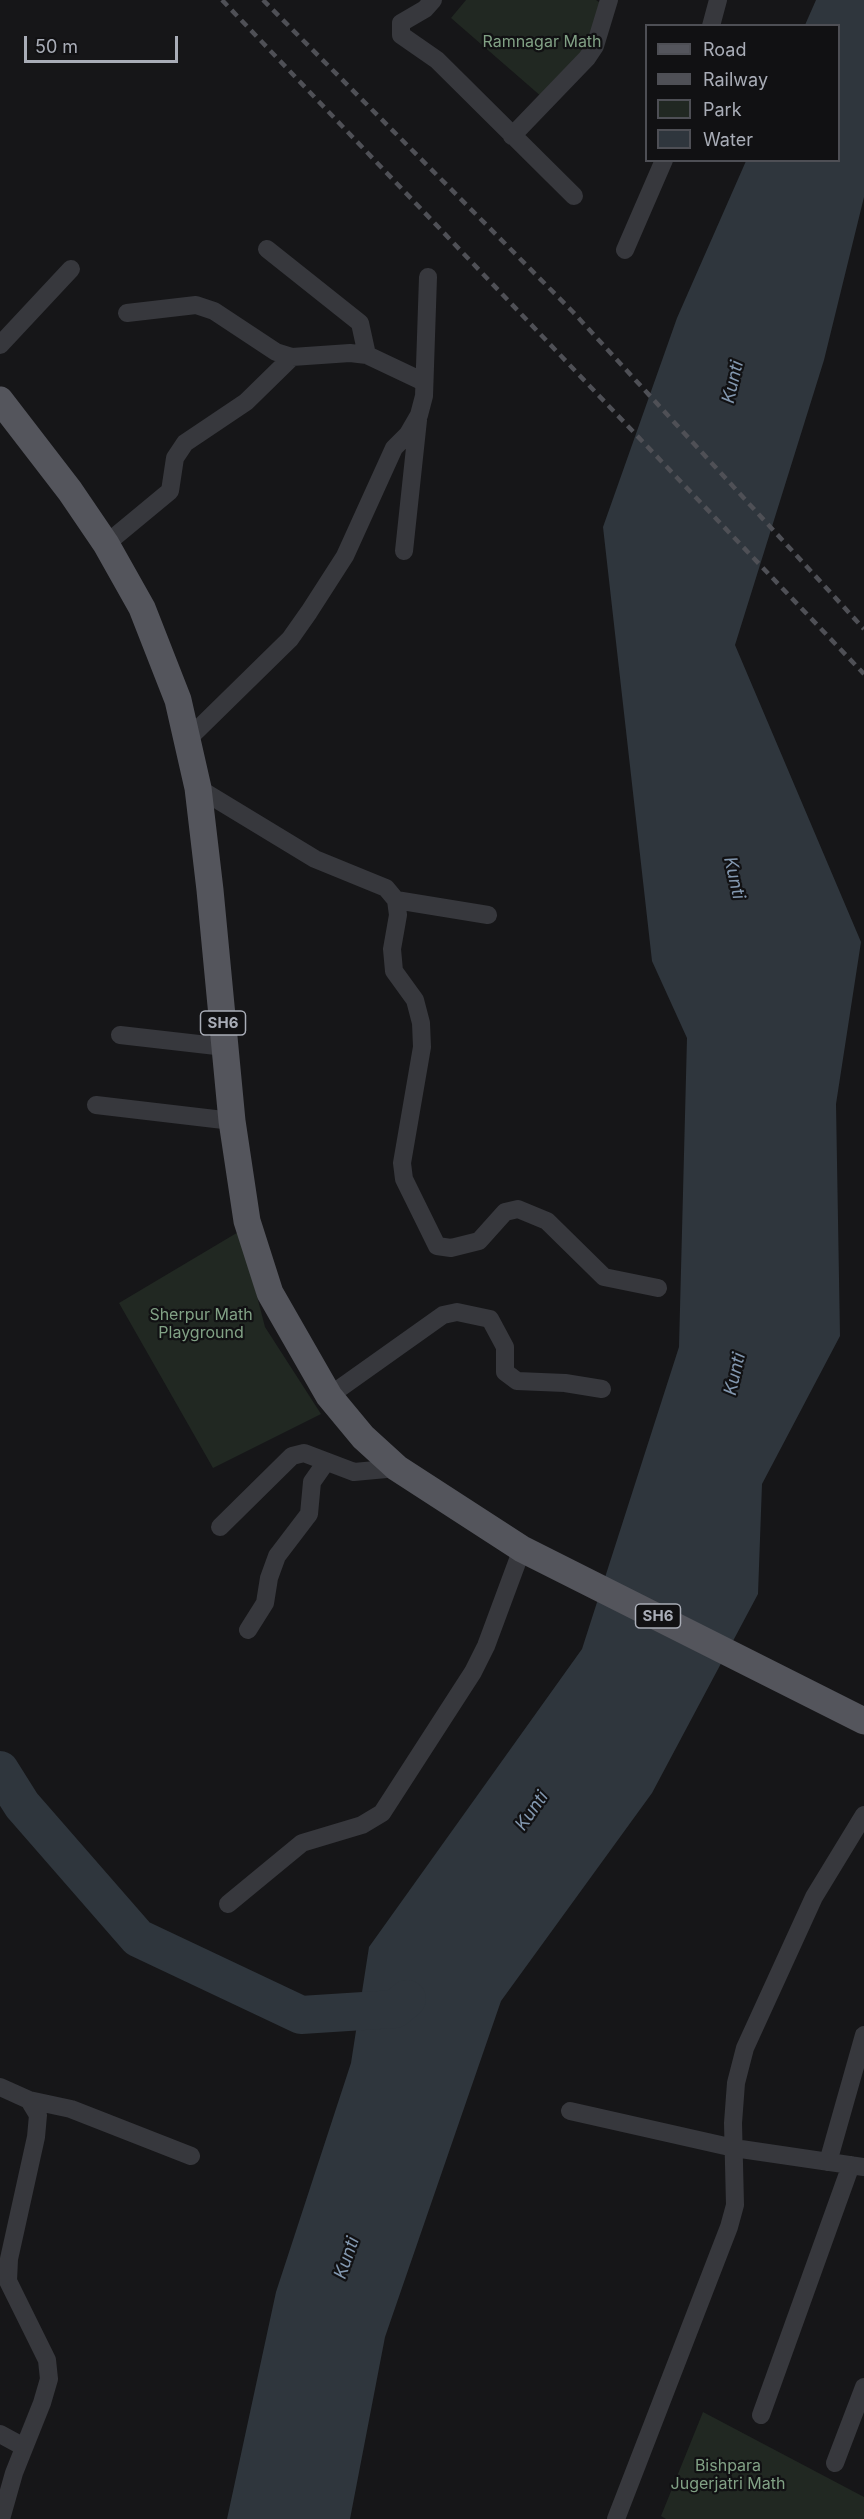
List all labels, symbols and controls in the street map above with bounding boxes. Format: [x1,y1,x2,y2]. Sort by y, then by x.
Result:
scale bar [27,24,182,62]
legend [645,24,840,162]
park label: Ramnagar Math [482,32,602,52]
text: 50 m [35,36,78,57]
text: Road [703,39,746,60]
text: Railway [703,69,768,90]
text: Park [703,99,742,120]
text: Water [703,129,753,150]
water label: Kunti [718,359,748,405]
water label: Kunti [719,855,749,901]
road number: SH6 [200,1011,246,1035]
park label: Sherpur Math Playground [149,1305,253,1343]
water label: Kunti [720,1351,750,1397]
road number: SH6 [636,1604,680,1628]
water label: Kunti [511,1787,553,1835]
water label: Kunti [330,2234,364,2282]
park label: Bishpara Jugerjatri Math [671,2456,785,2494]

